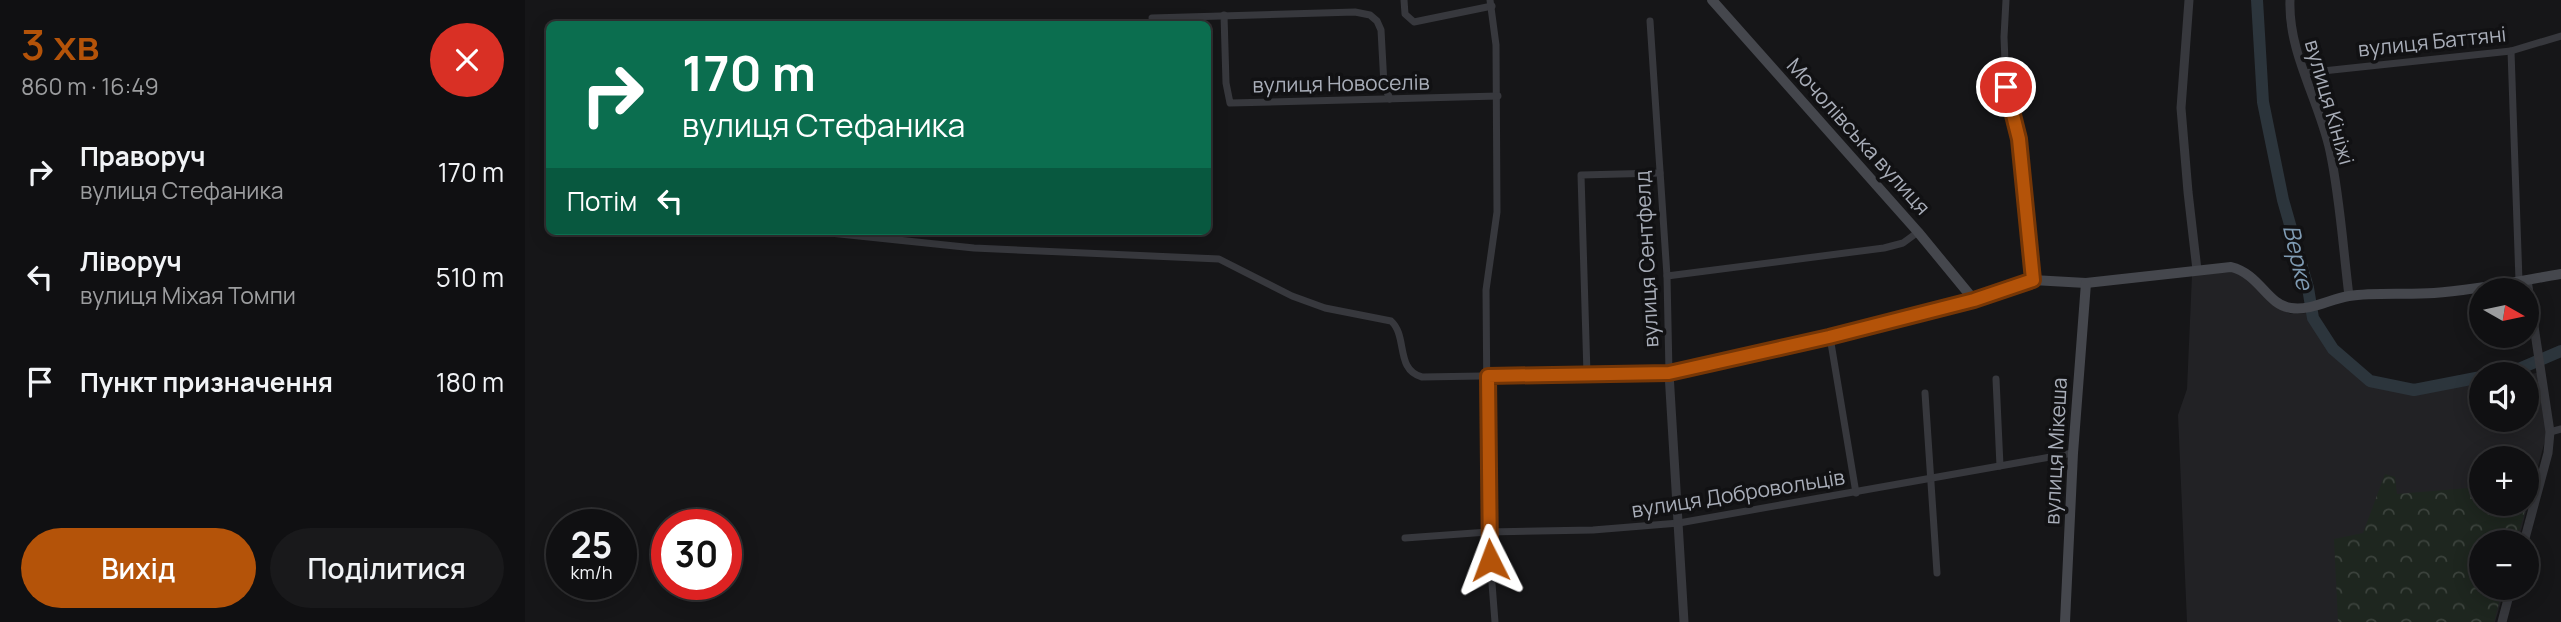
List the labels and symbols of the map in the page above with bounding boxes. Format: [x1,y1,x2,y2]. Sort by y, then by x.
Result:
street label: вулиця Баттяні [2357,19,2507,63]
street label: вулиця Кініжі [2299,36,2361,168]
street label: Мочолівська вулиця [1781,52,1937,220]
pin [1976,57,2036,117]
street label: вулиця Новоселів [1252,67,1430,99]
street label: вулиця Сентфелд [1627,170,1665,348]
water label: Верке [2276,221,2322,294]
north arrow [2469,278,2539,348]
street label: вулиця Мікеша [2037,377,2073,525]
street label: вулиця Добровольців [1629,462,1847,524]
speed limit sign: 30 [651,509,742,600]
position arrow [1453,523,1527,597]

